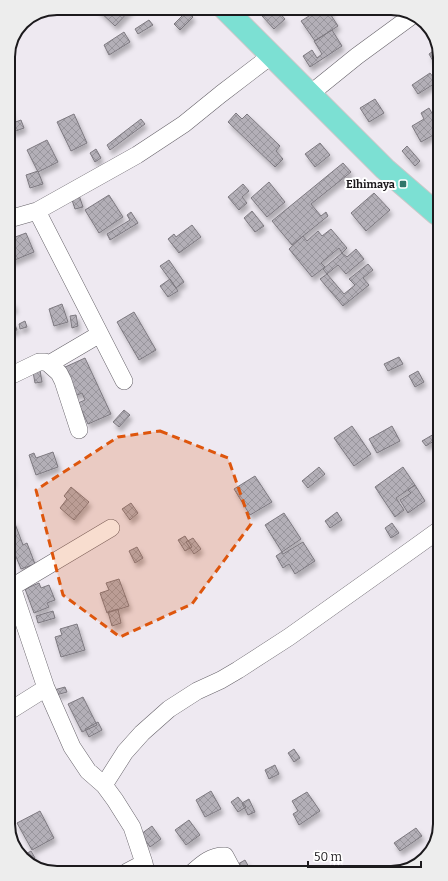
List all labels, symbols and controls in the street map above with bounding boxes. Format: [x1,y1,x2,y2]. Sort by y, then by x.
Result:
place label: Elhimaya [346,178,396,191]
marker: Elhimaya [398,179,408,189]
scale bar [308,843,421,869]
text: 50 m [314,850,343,864]

